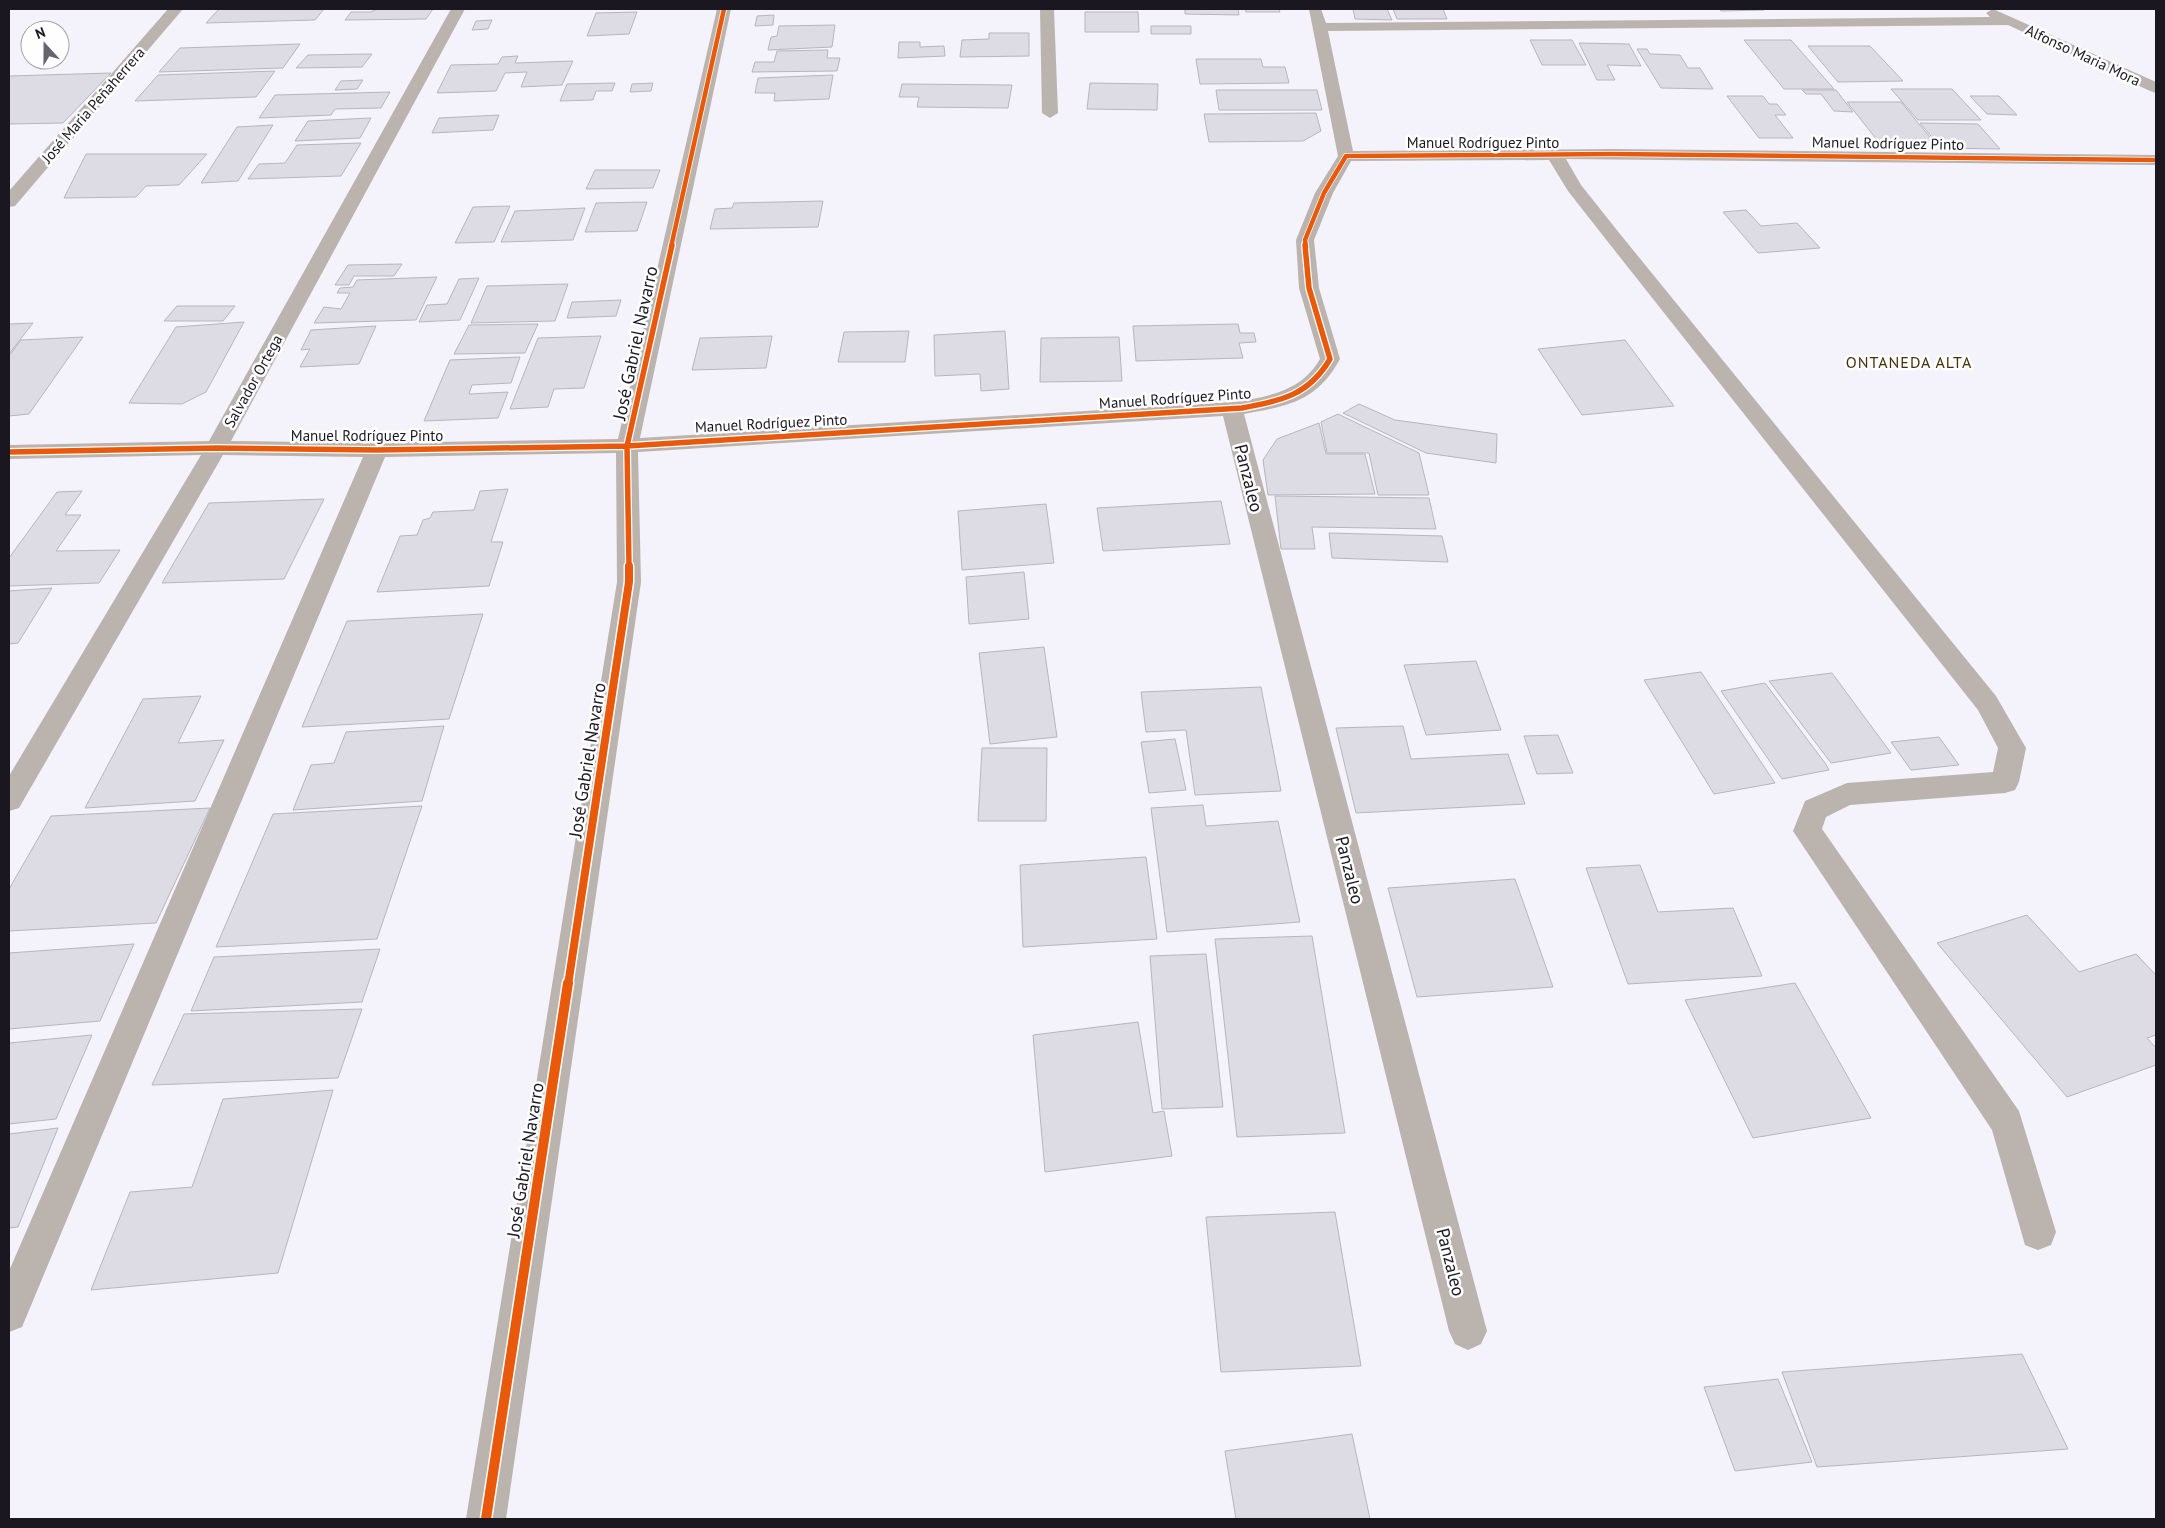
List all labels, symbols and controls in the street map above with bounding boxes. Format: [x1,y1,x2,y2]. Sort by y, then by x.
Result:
north arrow [20,20,70,70]
street label: Alfonso Maria Mora [2022,20,2144,90]
text: N [33,23,48,43]
street label: José Maria Peñaherrera [37,43,149,168]
street label: Manuel Rodríguez Pinto [1812,132,1964,154]
street label: Manuel Rodríguez Pinto [1407,133,1559,152]
street label: José Gabriel Navarro [607,264,663,423]
street label: Salvador Ortega [220,331,286,431]
district label: ONTANEDA ALTA [1846,352,1972,372]
street label: Manuel Rodríguez Pinto [1098,383,1252,413]
street label: Manuel Rodríguez Pinto [694,410,848,436]
street label: Manuel Rodríguez Pinto [291,426,443,445]
street label: Panzaleo [1229,442,1269,514]
street label: José Gabriel Navarro [563,681,611,840]
street label: Panzaleo [1330,834,1370,906]
street label: José Gabriel Navarro [501,1081,549,1240]
street label: Panzaleo [1431,1226,1471,1298]

